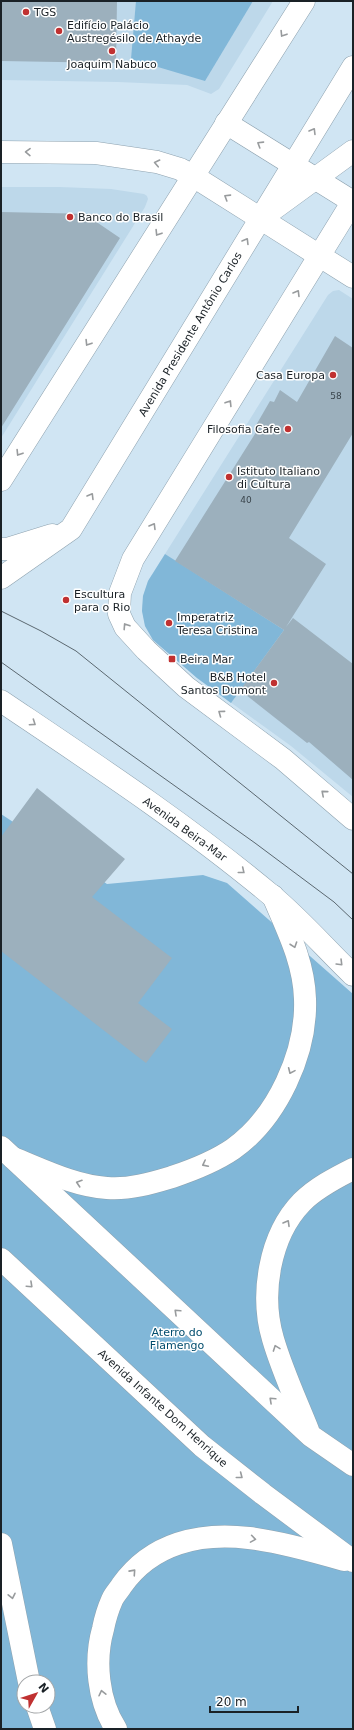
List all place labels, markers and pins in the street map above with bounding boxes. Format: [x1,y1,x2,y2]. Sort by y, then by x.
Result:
place label: TGS [33,6,56,19]
marker: TGS [21,7,31,17]
place label: Edifício Palácio Austregésilo de Athayde [67,19,202,45]
marker: Edifício Palácio Austregésilo de Athayde [54,26,64,36]
marker: Joaquim Nabuco [107,46,117,56]
place label: Joaquim Nabuco [66,58,157,71]
place label: Banco do Brasil [78,211,163,224]
marker: Banco do Brasil [65,212,75,222]
place label: Casa Europa [256,369,325,382]
marker: Casa Europa [328,370,338,380]
place label: Filosofia Cafe [207,423,280,436]
marker: Filosofia Cafe [283,424,293,434]
place label: Istituto Italiano di Cultura [237,465,320,491]
marker: Istituto Italiano di Cultura [224,472,234,482]
place label: Escultura para o Rio [74,588,130,614]
marker: Escultura para o Rio [61,595,71,605]
place label: Imperatriz Teresa Cristina [176,611,258,637]
marker: Imperatriz Teresa Cristina [164,618,174,628]
place label: Beira Mar [180,653,233,666]
marker: Beira Mar [167,654,177,664]
place label: B&B Hotel Santos Dumont [181,671,267,697]
marker: B&B Hotel Santos Dumont [269,678,279,688]

